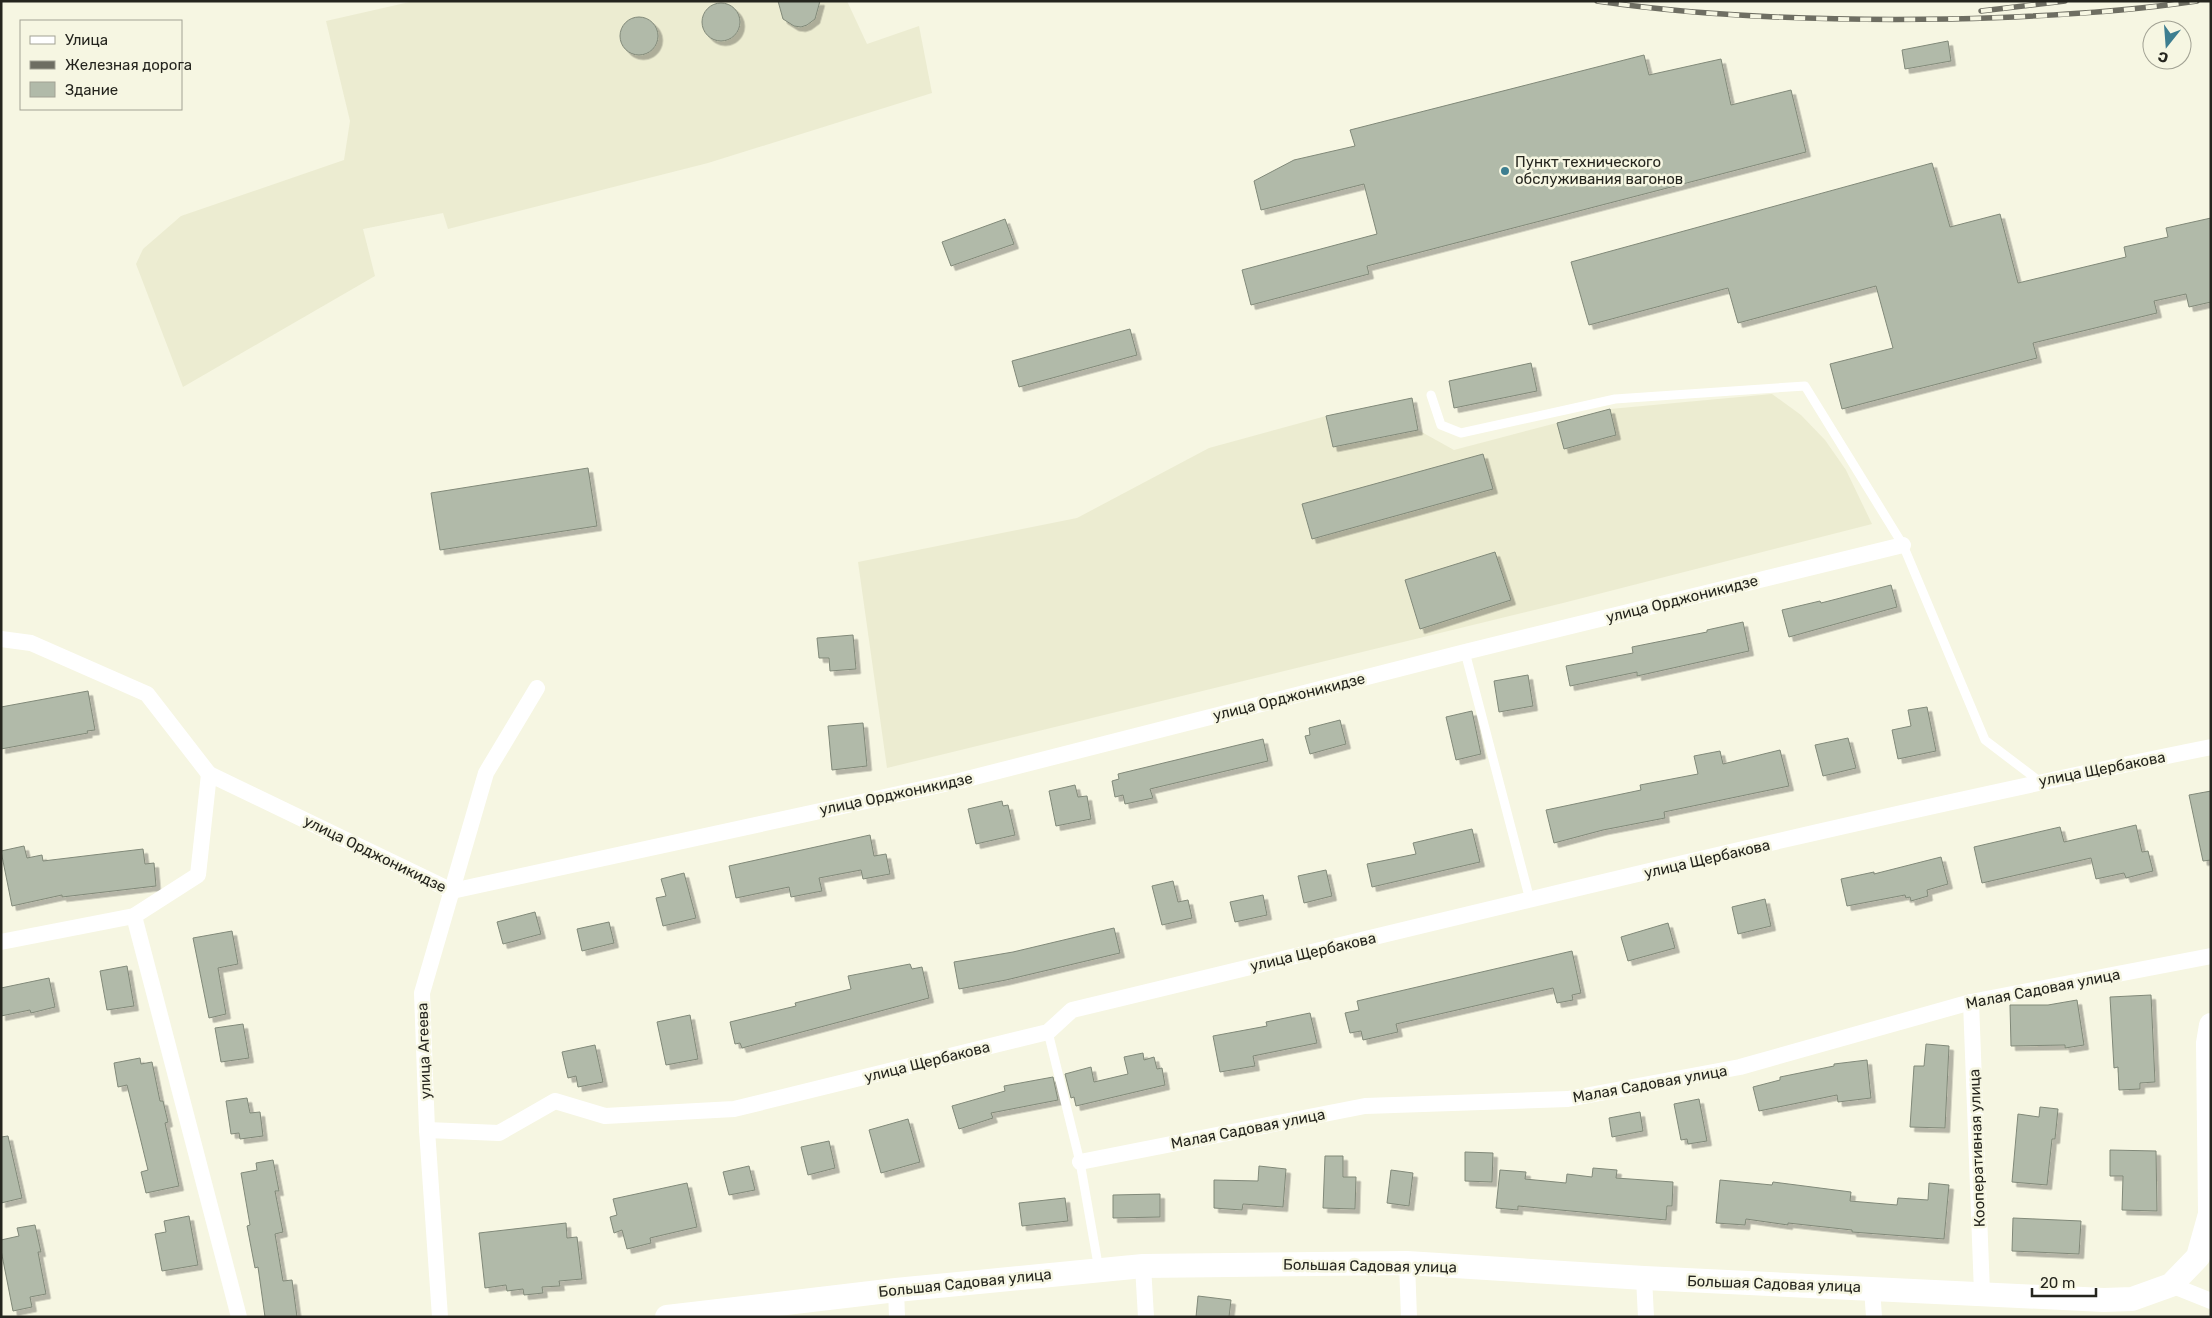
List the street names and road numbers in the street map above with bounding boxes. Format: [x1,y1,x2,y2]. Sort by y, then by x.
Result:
street label: улица Орджоникидзе [1604,571,1760,627]
street label: улица Орджоникидзе [1211,669,1367,725]
street label: улица Щербакова [2037,748,2167,790]
street label: улица Орджоникидзе [818,769,974,819]
street label: улица Орджоникидзе [301,812,449,896]
street label: улица Щербакова [1642,836,1772,882]
street label: улица Щербакова [1248,929,1378,975]
street label: Малая Садовая улица [1964,965,2122,1013]
street label: улица Агеева [413,1002,435,1100]
street label: улица Щербакова [862,1038,992,1086]
street label: Малая Садовая улица [1571,1062,1729,1106]
street label: Кооперативная улица [1965,1068,1989,1228]
street label: Малая Садовая улица [1169,1105,1327,1153]
street label: Большая Садовая улица [1283,1255,1457,1277]
street label: Большая Садовая улица [878,1265,1052,1301]
street label: Большая Садовая улица [1687,1272,1861,1296]

